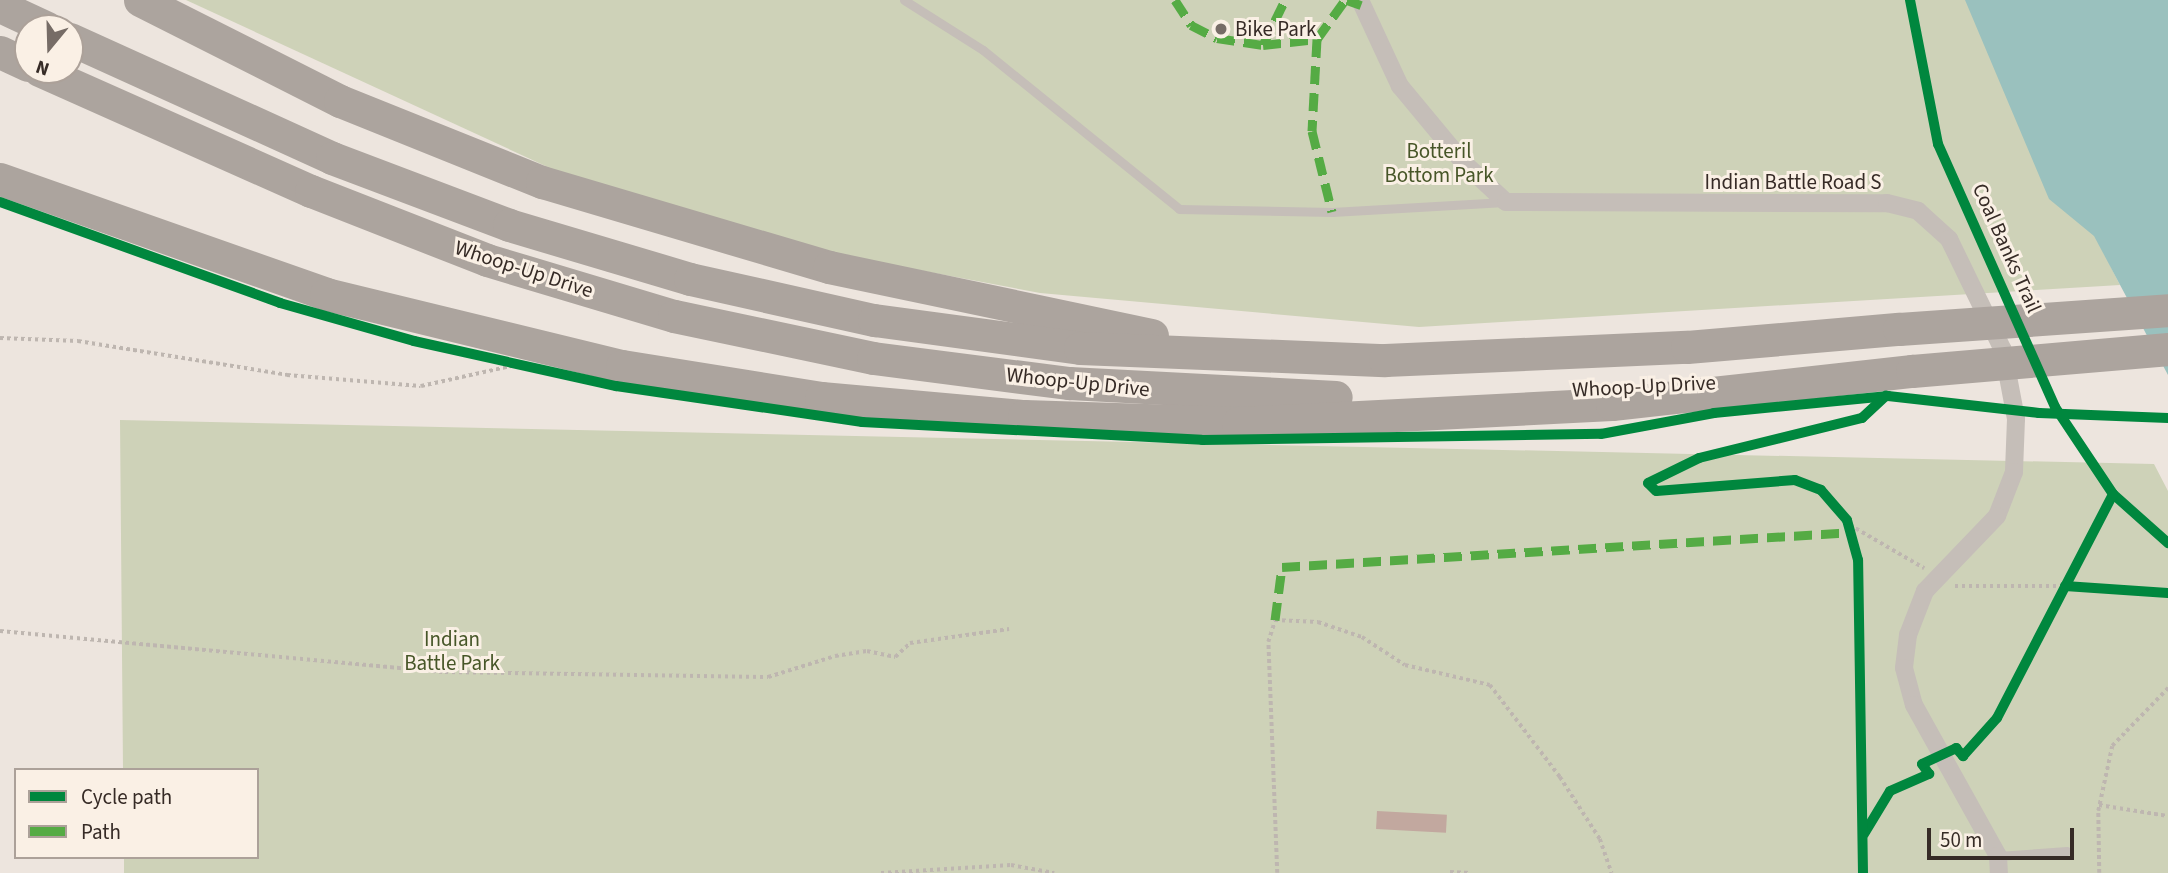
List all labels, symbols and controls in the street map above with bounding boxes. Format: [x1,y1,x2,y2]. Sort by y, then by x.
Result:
north arrow [14,14,84,84]
place label: Bike Park [1235,16,1316,42]
marker: Bike Park [1213,21,1229,37]
text: N [32,53,53,82]
park label: Botteril Bottom Park [1384,138,1494,188]
street label: Indian Battle Road S [1705,169,1881,195]
street label: Coal Banks Trail [1967,179,2047,317]
street label: Whoop-Up Drive [452,235,596,303]
street label: Whoop-Up Drive [1005,362,1151,402]
street label: Whoop-Up Drive [1571,370,1717,402]
park label: Indian Battle Park [404,626,500,676]
legend [14,768,259,859]
text: Cycle path [81,782,172,812]
scale bar [1930,814,2077,858]
text: Path [81,817,121,847]
text: 50 m [1940,825,1982,855]

